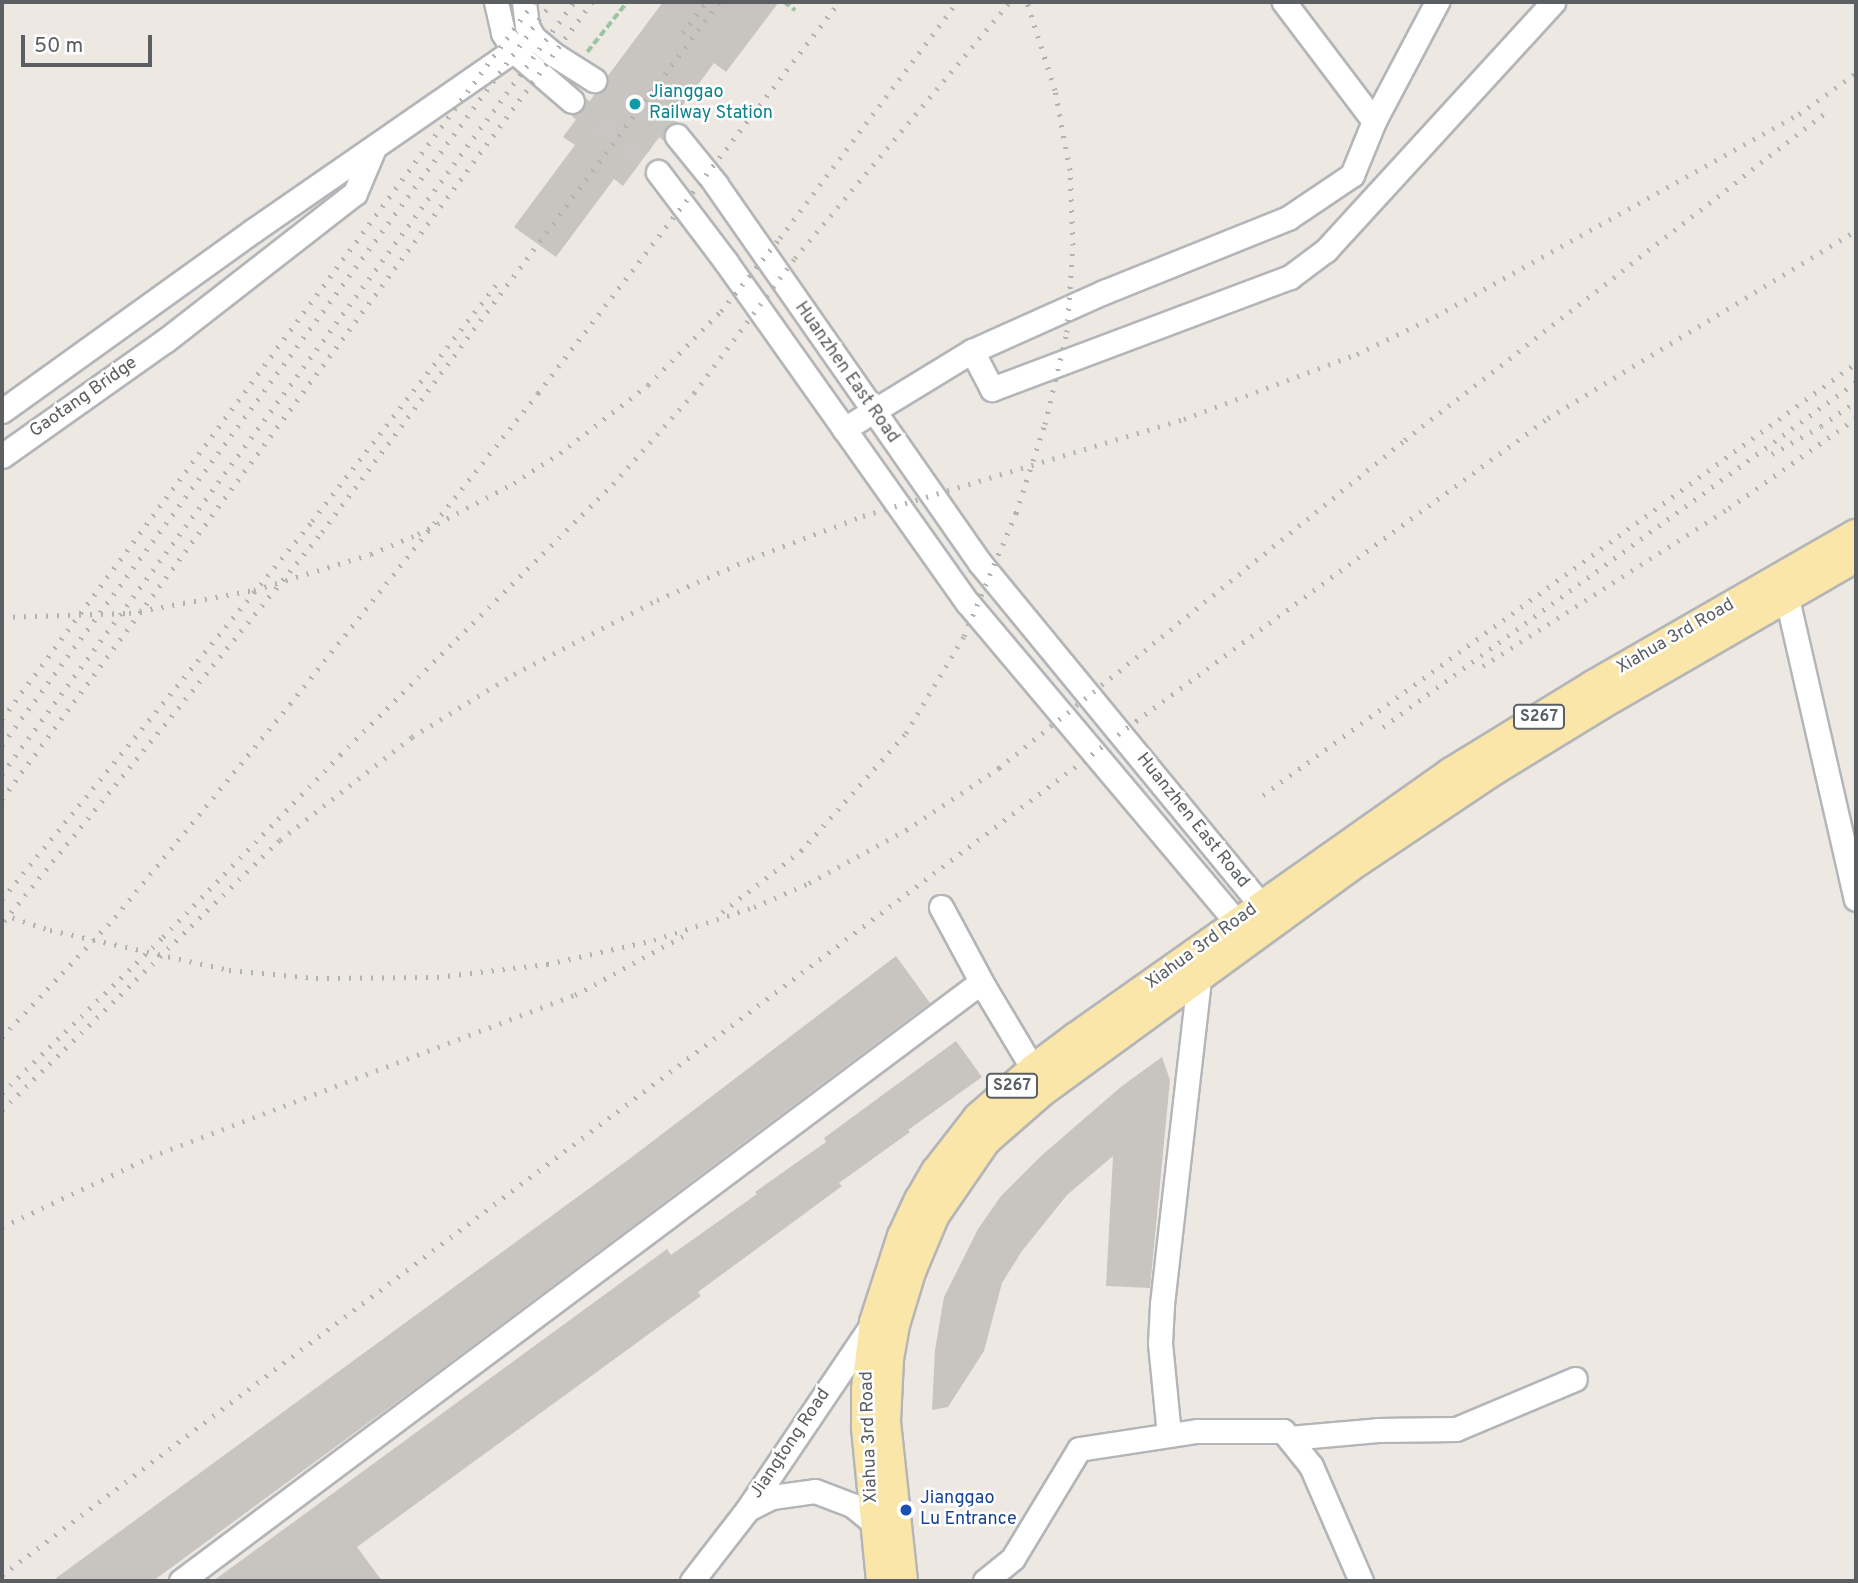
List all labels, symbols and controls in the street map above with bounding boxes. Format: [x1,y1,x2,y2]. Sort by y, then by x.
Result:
scale bar [24,21,156,65]
text: 50 m [34,33,83,60]
place label: Jianggao Railway Station [649,83,773,126]
marker: Jianggao Railway Station [627,96,643,112]
street label: Huanzhen East Road [789,298,903,448]
street label: Gaotang Bridge [26,353,142,443]
street label: Xiahua 3rd Road [1613,595,1739,679]
road number: S267 [1513,704,1565,730]
street label: Huanzhen East Road [1131,749,1253,893]
street label: Xiahua 3rd Road [1142,899,1262,995]
road number: S267 [986,1074,1038,1098]
street label: Xiahua 3rd Road [857,1371,883,1503]
street label: Jiangtong Road [746,1385,836,1503]
place label: Jianggao Lu Entrance [920,1489,1017,1532]
marker: Jianggao Lu Entrance [898,1502,914,1518]

